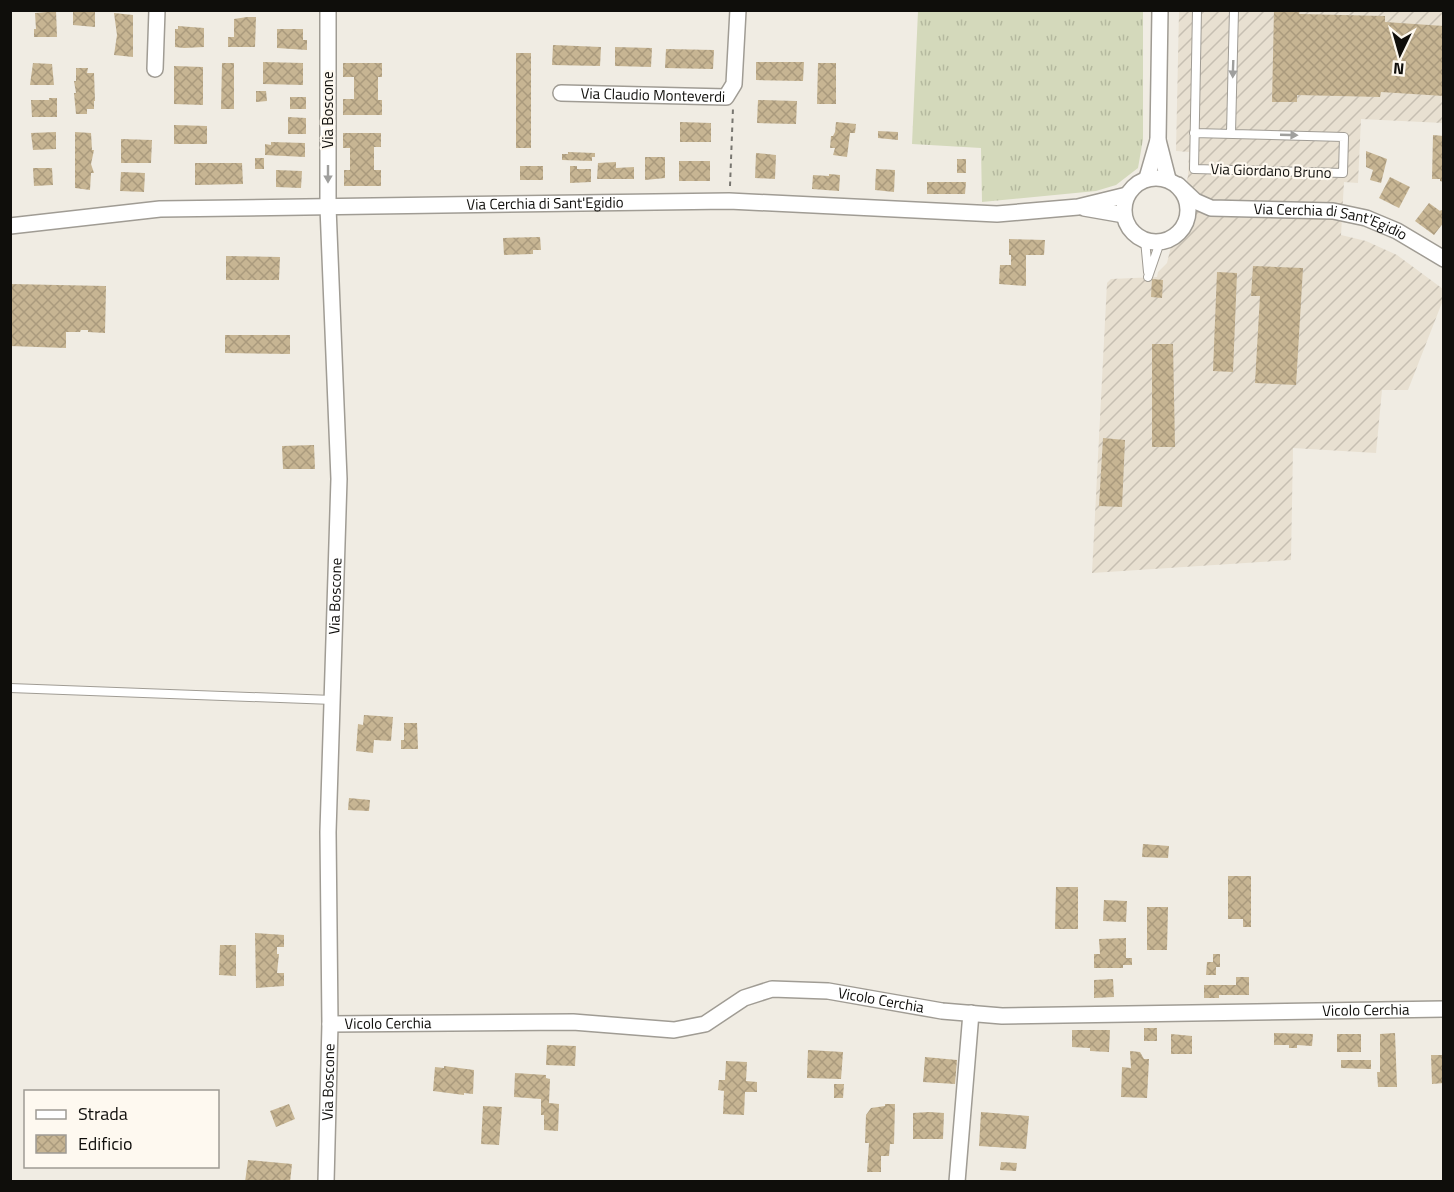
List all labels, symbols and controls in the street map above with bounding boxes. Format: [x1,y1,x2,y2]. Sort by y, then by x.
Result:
north arrow [1370,24,1430,84]
text: N [1392,57,1405,81]
one-way arrow [1228,59,1237,78]
street label: Via Boscone [316,72,339,148]
street label: Via Claudio Monteverdi [580,81,726,108]
one-way arrow [1280,131,1299,140]
street label: Via Giordano Bruno [1210,157,1332,184]
one-way arrow [323,164,333,183]
street label: Via Cerchia di Sant'Egidio [466,190,624,216]
street label: Via Cerchia di Sant'Egidio [1253,197,1412,246]
street label: Via Boscone [322,557,348,635]
street label: Vicolo Cerchia [836,981,926,1019]
street label: Vicolo Cerchia [1322,998,1410,1022]
street label: Vicolo Cerchia [344,1011,432,1035]
street label: Via Boscone [316,1043,341,1121]
legend [24,1090,219,1168]
text: Strada [78,1100,128,1127]
text: Edificio [78,1130,132,1157]

